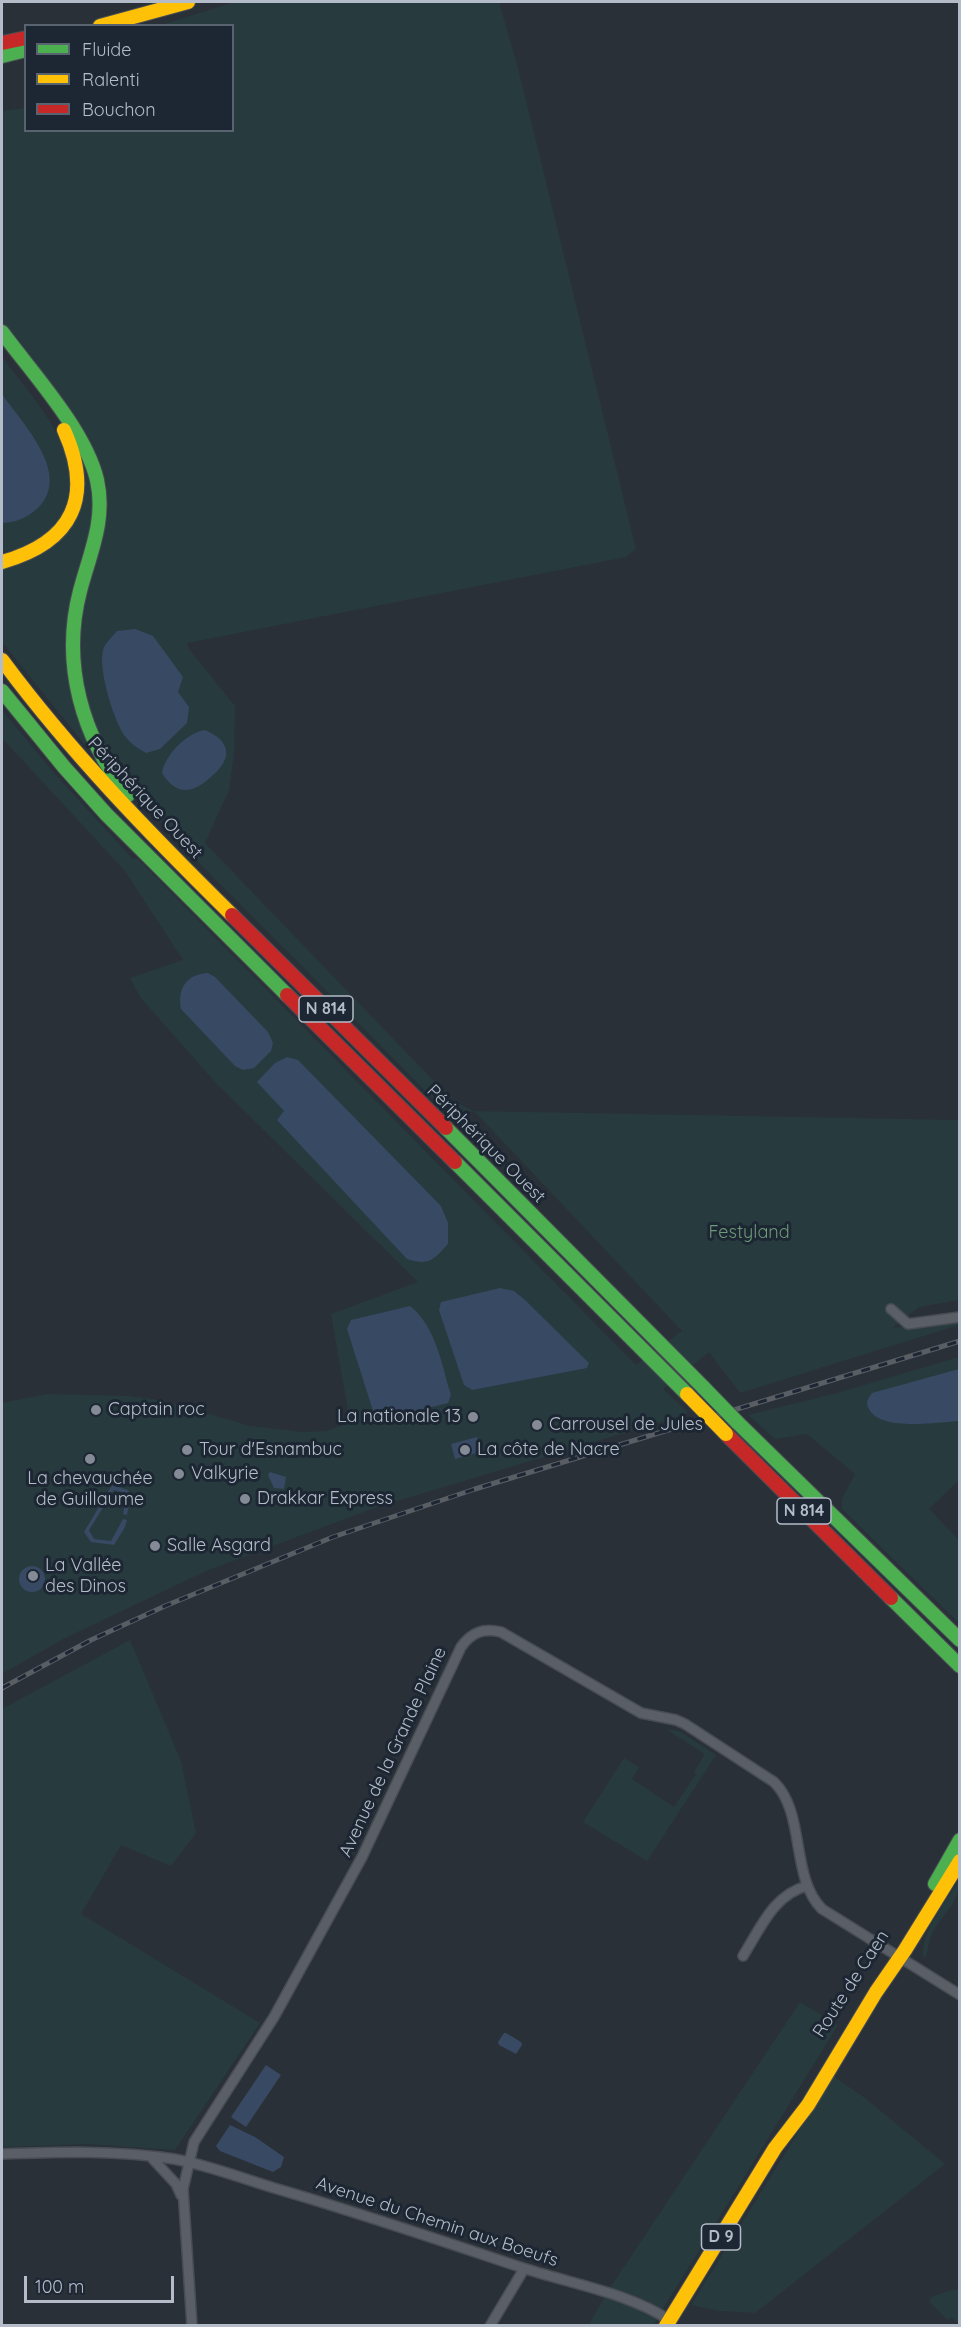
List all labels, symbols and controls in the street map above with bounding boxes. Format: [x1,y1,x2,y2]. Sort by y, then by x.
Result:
legend [24,24,234,132]
text: Fluide [82,38,131,61]
text: Ralenti [82,68,140,91]
text: Bouchon [82,98,156,121]
street label: Périphérique Ouest [83,733,207,863]
road number: N 814 [299,996,353,1022]
street label: Périphérique Ouest [422,1080,550,1208]
park label: Festyland [708,1222,790,1244]
place label: Captain roc [108,1399,204,1421]
marker: Captain roc [89,1403,103,1417]
place label: La nationale 13 [337,1406,461,1428]
marker: La nationale 13 [466,1410,480,1424]
place label: Carrousel de Jules [549,1414,703,1436]
marker: Carrousel de Jules [530,1418,544,1432]
place label: Tour d'Esnambuc [199,1439,342,1461]
place label: La côte de Nacre [477,1439,620,1461]
marker: Tour d'Esnambuc [180,1443,194,1457]
marker: La côte de Nacre [458,1443,472,1457]
marker: La chevauchée de Guillaume [83,1452,97,1466]
place label: Valkyrie [191,1463,259,1485]
marker: Valkyrie [172,1467,186,1481]
place label: La chevauchée de Guillaume [27,1468,153,1510]
place label: Drakkar Express [257,1488,393,1510]
marker: Drakkar Express [238,1492,252,1506]
road number: N 814 [777,1498,831,1524]
place label: Salle Asgard [167,1535,271,1557]
marker: Salle Asgard [148,1539,162,1553]
place label: La Vallée des Dinos [45,1555,126,1598]
marker: La Vallée des Dinos [26,1569,40,1583]
street label: Avenue de la Grande Plaine [335,1644,451,1860]
street label: Route de Caen [808,1926,894,2042]
street label: Avenue du Chemin aux Boeufs [313,2173,561,2271]
road number: D 9 [702,2224,740,2250]
scale bar [27,2264,177,2302]
text: 100 m [35,2275,84,2298]

